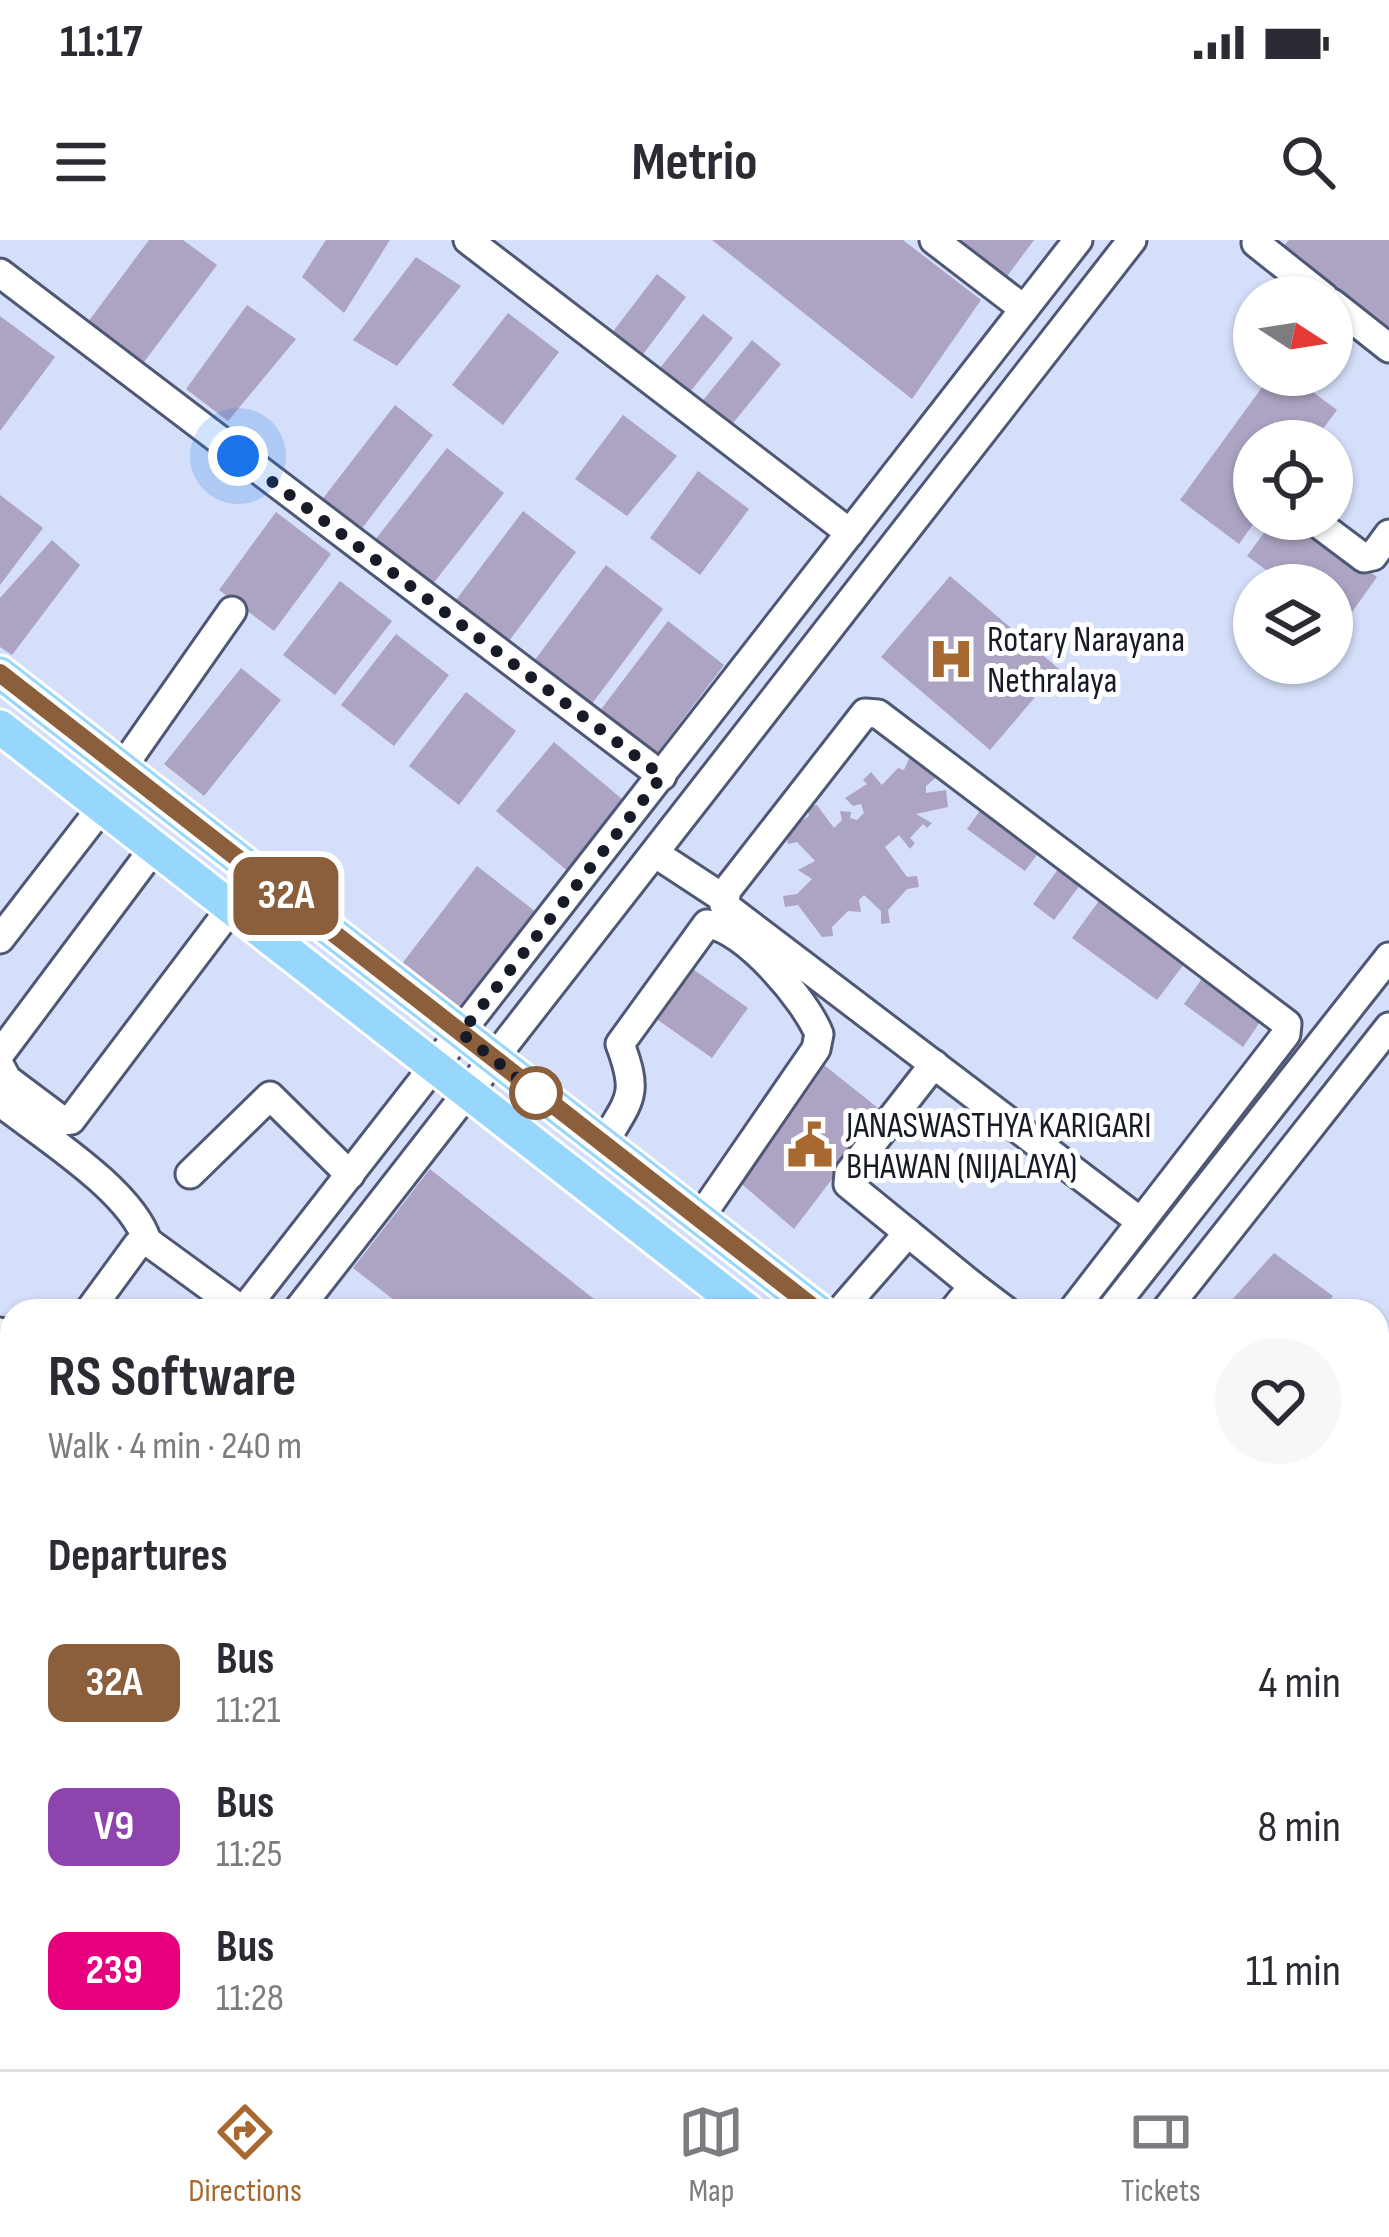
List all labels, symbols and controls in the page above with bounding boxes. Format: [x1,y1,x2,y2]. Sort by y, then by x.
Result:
text: 11:17 [60,15,142,70]
icon: menu [48,129,114,195]
icon: search [1275,129,1341,195]
text: Metrio [631,130,758,195]
north arrow [1233,276,1353,396]
map controls [1233,276,1353,684]
button: locate [1233,420,1353,540]
your location [208,426,268,486]
button: layers [1233,564,1353,684]
place label: Rotary Narayana Nethralaya [987,619,1185,703]
hospital icon: Rotary Narayana Nethralaya [926,634,976,684]
line badge: 32A [217,857,355,935]
text: 32A [257,870,315,921]
unlabelled marker [511,1068,561,1118]
place label: JANASWASTHYA KARIGARI BHAWAN (NIJALAYA) [845,1105,1152,1189]
public building icon: JANASWASTHYA KARIGARI BHAWAN (NIJALAYA) [785,1120,835,1170]
button: heart [1215,1338,1341,1464]
text: RS Software [48,1344,296,1412]
text: Walk · 4 min · 240 m [48,1423,302,1470]
text: Departures [48,1529,227,1584]
text: Bus [216,1632,274,1687]
text: 4 min [1259,1656,1341,1711]
text: 32A [85,1657,143,1708]
text: 11:21 [216,1687,281,1734]
text: Bus [216,1776,274,1831]
text: 8 min [1258,1800,1341,1855]
text: V9 [94,1801,134,1852]
text: 11:25 [216,1831,282,1878]
text: Bus [216,1920,274,1975]
text: 11 min [1246,1944,1341,1999]
text: 239 [85,1945,143,1996]
text: 11:28 [216,1975,284,2022]
tab: Directions [188,2099,302,2211]
tab: Map [678,2099,744,2211]
tab: Tickets [1121,2099,1201,2211]

